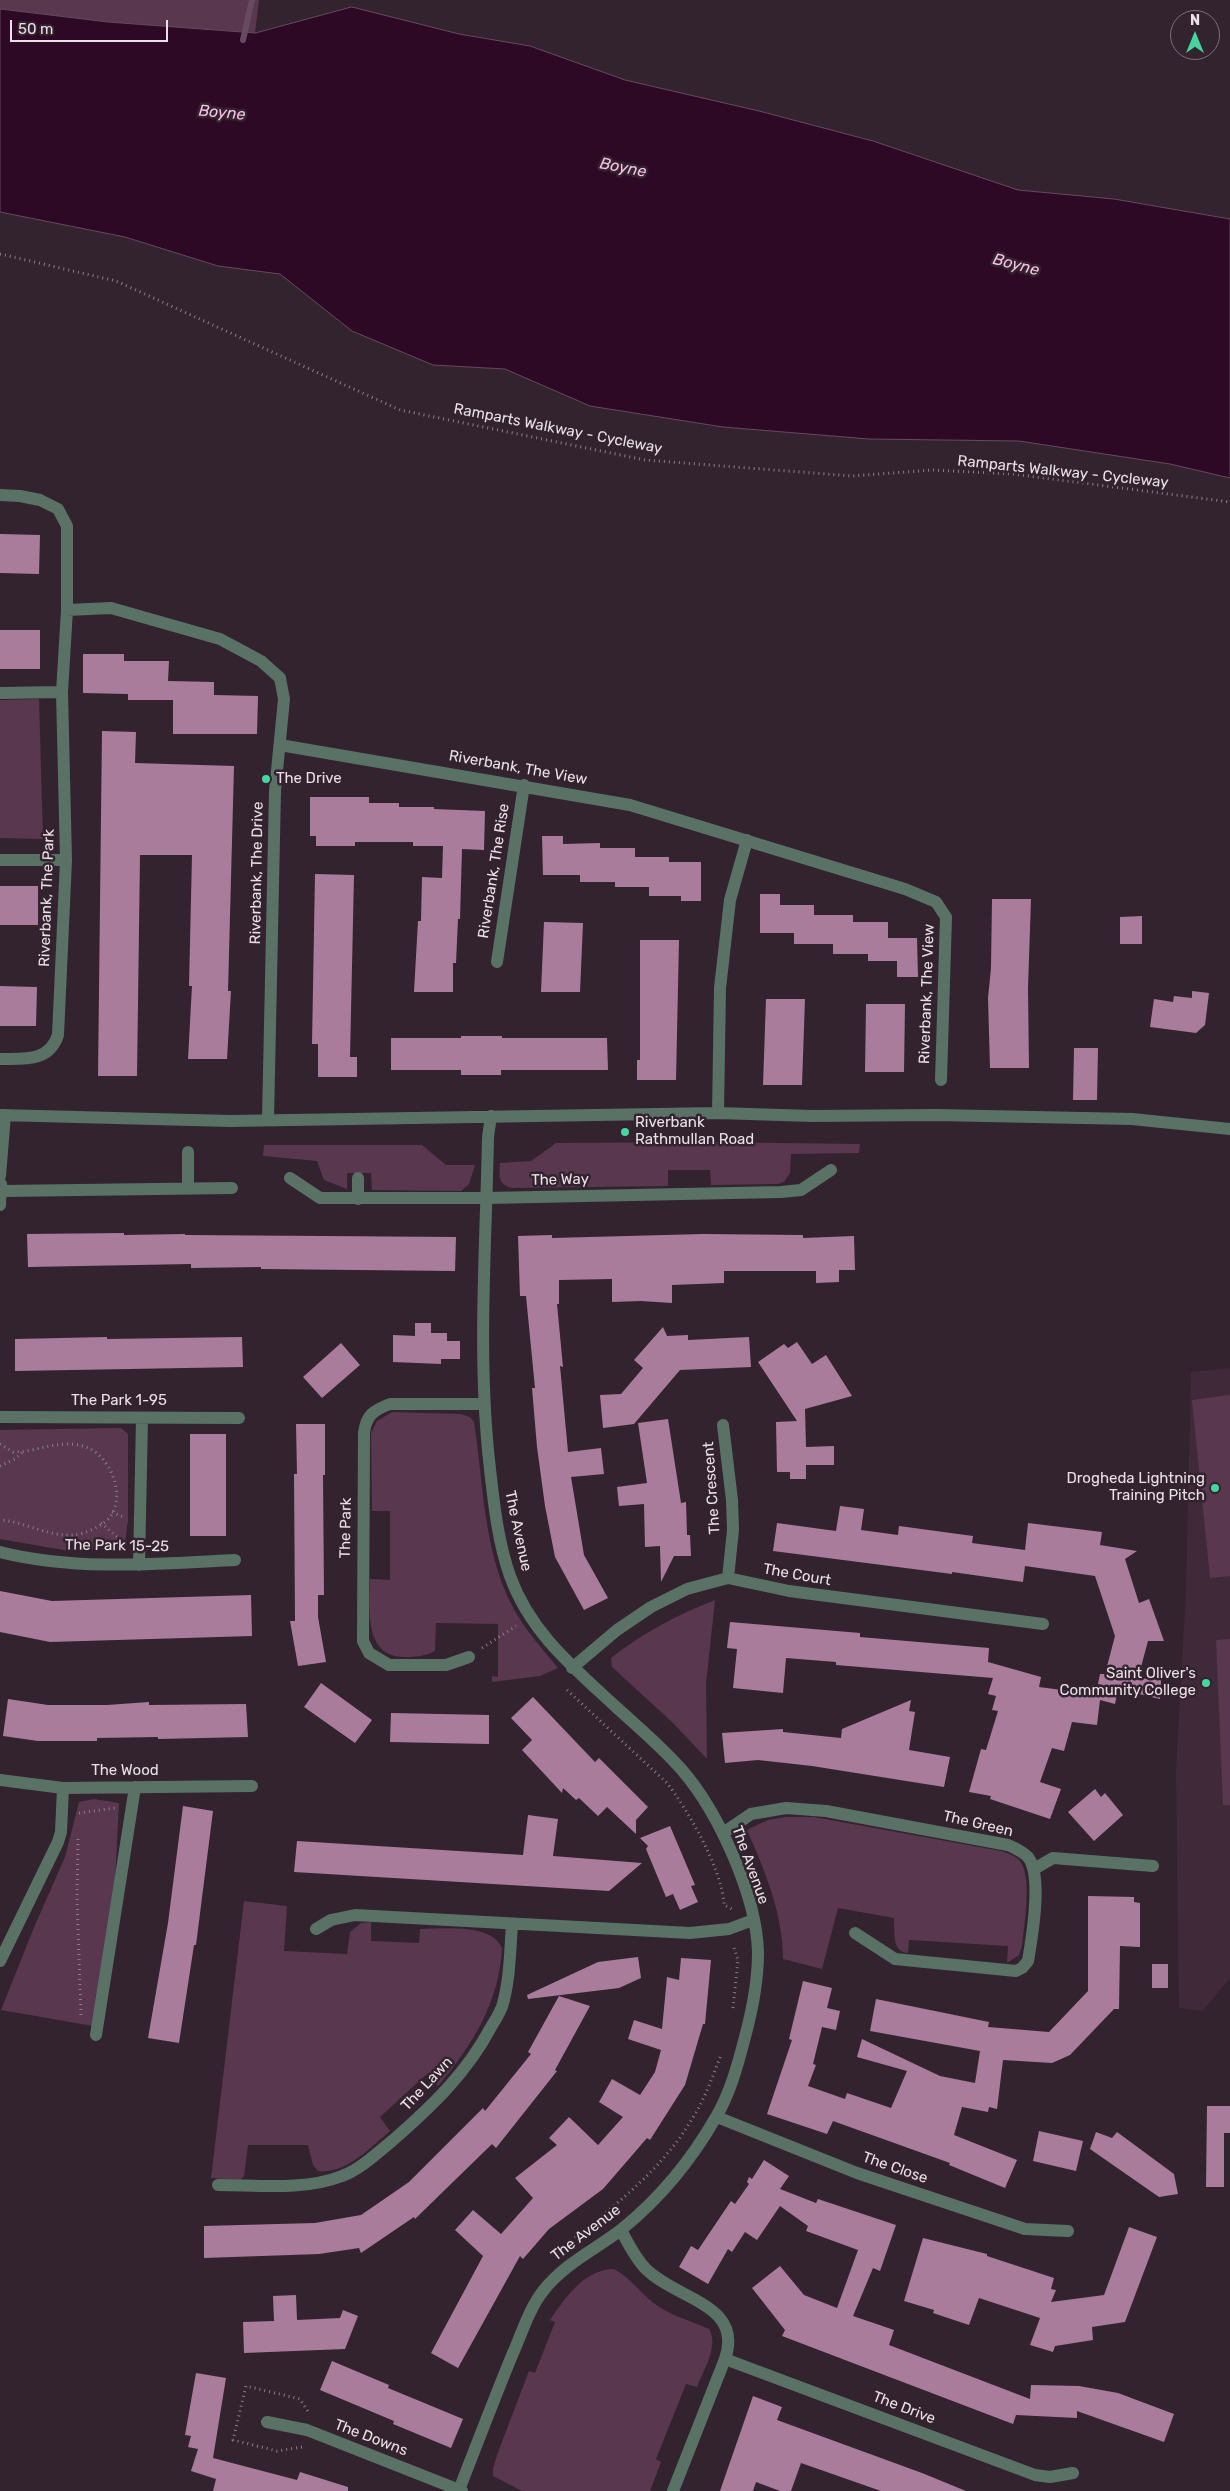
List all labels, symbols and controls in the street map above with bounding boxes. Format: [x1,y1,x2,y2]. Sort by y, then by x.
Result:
scale bar [12,10,170,42]
north arrow [1170,10,1220,60]
text: N [1190,12,1200,29]
text: 50 m [18,20,53,38]
water label: Boyne [198,101,246,125]
water label: Boyne [598,154,648,182]
water label: Boyne [991,250,1041,280]
street label: Ramparts Walkway - Cycleway [452,400,664,458]
street label: Ramparts Walkway - Cycleway [957,452,1169,492]
street label: Riverbank, The View [447,747,589,789]
place label: The Drive [276,770,342,788]
marker: The Drive [260,773,272,785]
street label: Riverbank, The Drive [247,801,267,945]
street label: Riverbank, The Rise [474,802,514,940]
street label: Riverbank, The Park [36,829,58,967]
street label: Riverbank, The View [916,924,938,1064]
place label: Riverbank Rathmullan Road [635,1114,754,1149]
marker: Riverbank Rathmullan Road [619,1126,631,1138]
street label: The Way [531,1170,589,1190]
street label: The Park 1-95 [71,1392,167,1410]
street label: The Crescent [700,1441,724,1535]
place label: Drogheda Lightning Training Pitch [1066,1470,1205,1505]
marker: Drogheda Lightning Training Pitch [1209,1482,1221,1494]
street label: The Avenue [501,1489,535,1573]
street label: The Park [336,1497,356,1559]
street label: The Park 15-25 [65,1536,169,1556]
street label: The Court [762,1560,832,1590]
place label: Saint Oliver's Community College [1060,1665,1196,1700]
marker: Saint Oliver's Community College [1200,1677,1212,1689]
street label: The Wood [91,1762,159,1780]
street label: The Green [941,1807,1015,1841]
street label: The Avenue [727,1823,773,1907]
street label: The Lawn [397,2053,457,2115]
street label: The Close [860,2148,930,2188]
street label: The Avenue [548,2201,624,2265]
street label: The Drive [870,2388,938,2428]
street label: The Downs [332,2416,410,2460]

